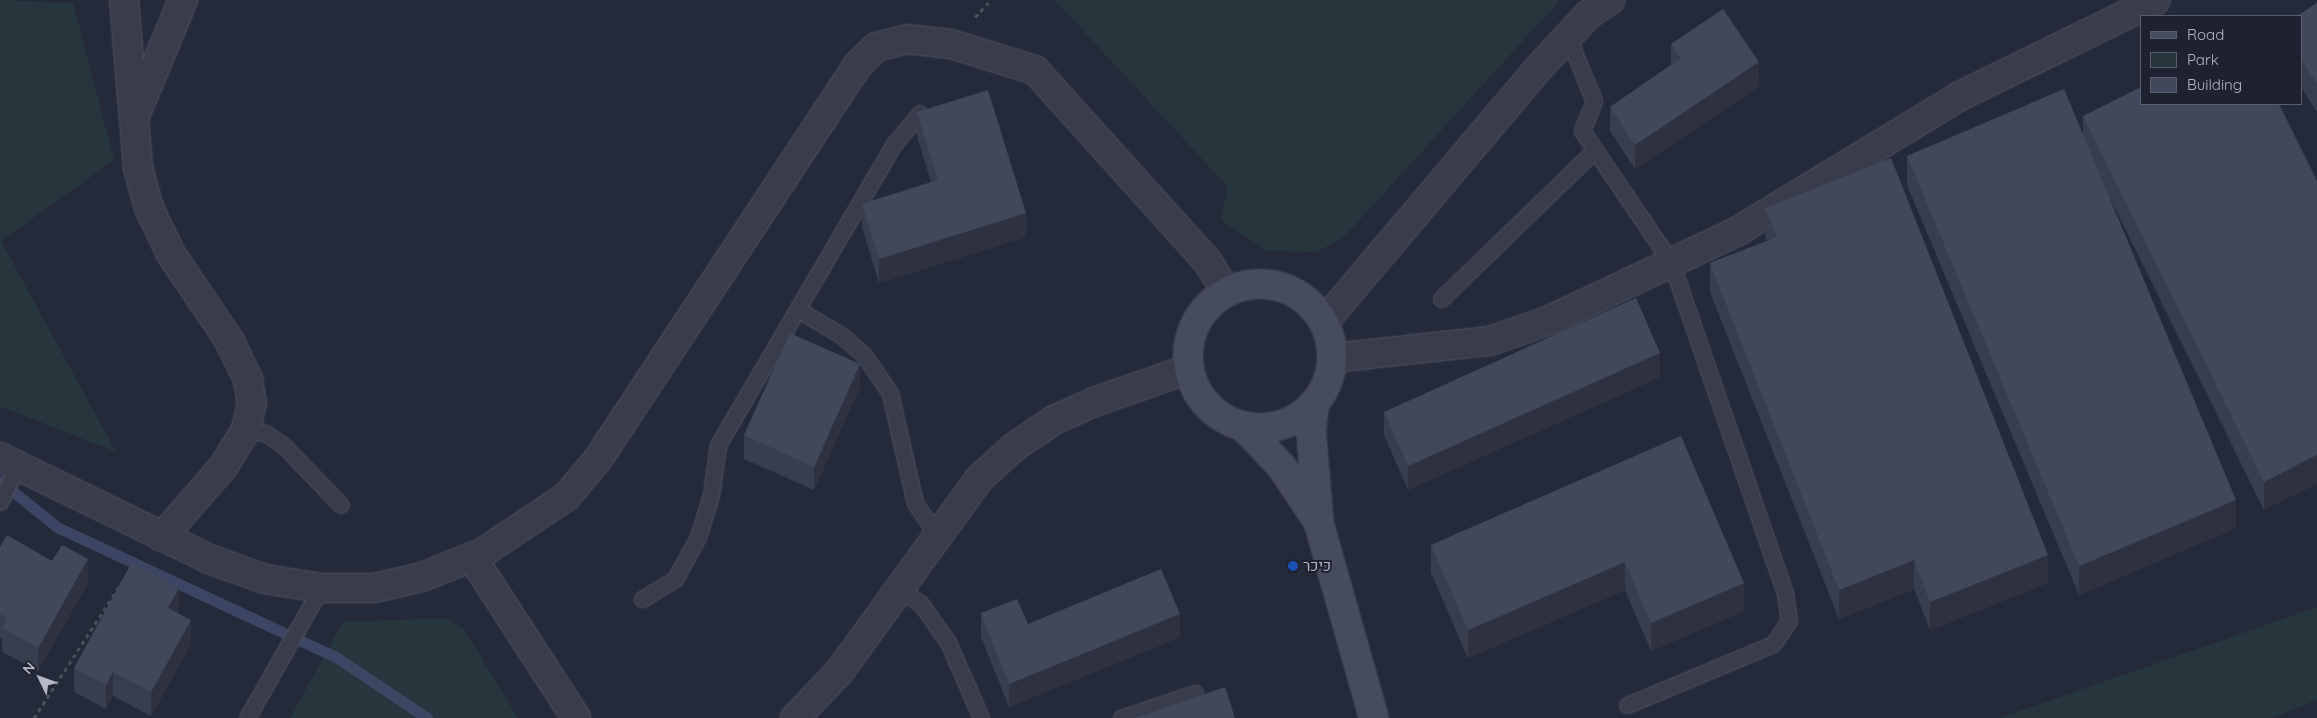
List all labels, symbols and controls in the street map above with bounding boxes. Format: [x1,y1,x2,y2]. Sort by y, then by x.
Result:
legend [2140,15,2302,105]
text: Road [2187,25,2224,44]
text: Park [2187,50,2219,69]
text: Building [2187,75,2242,94]
place label: כיכר [1303,557,1331,575]
marker: כיכר [1287,560,1299,572]
north arrow [15,653,65,703]
text: N [19,658,39,678]

